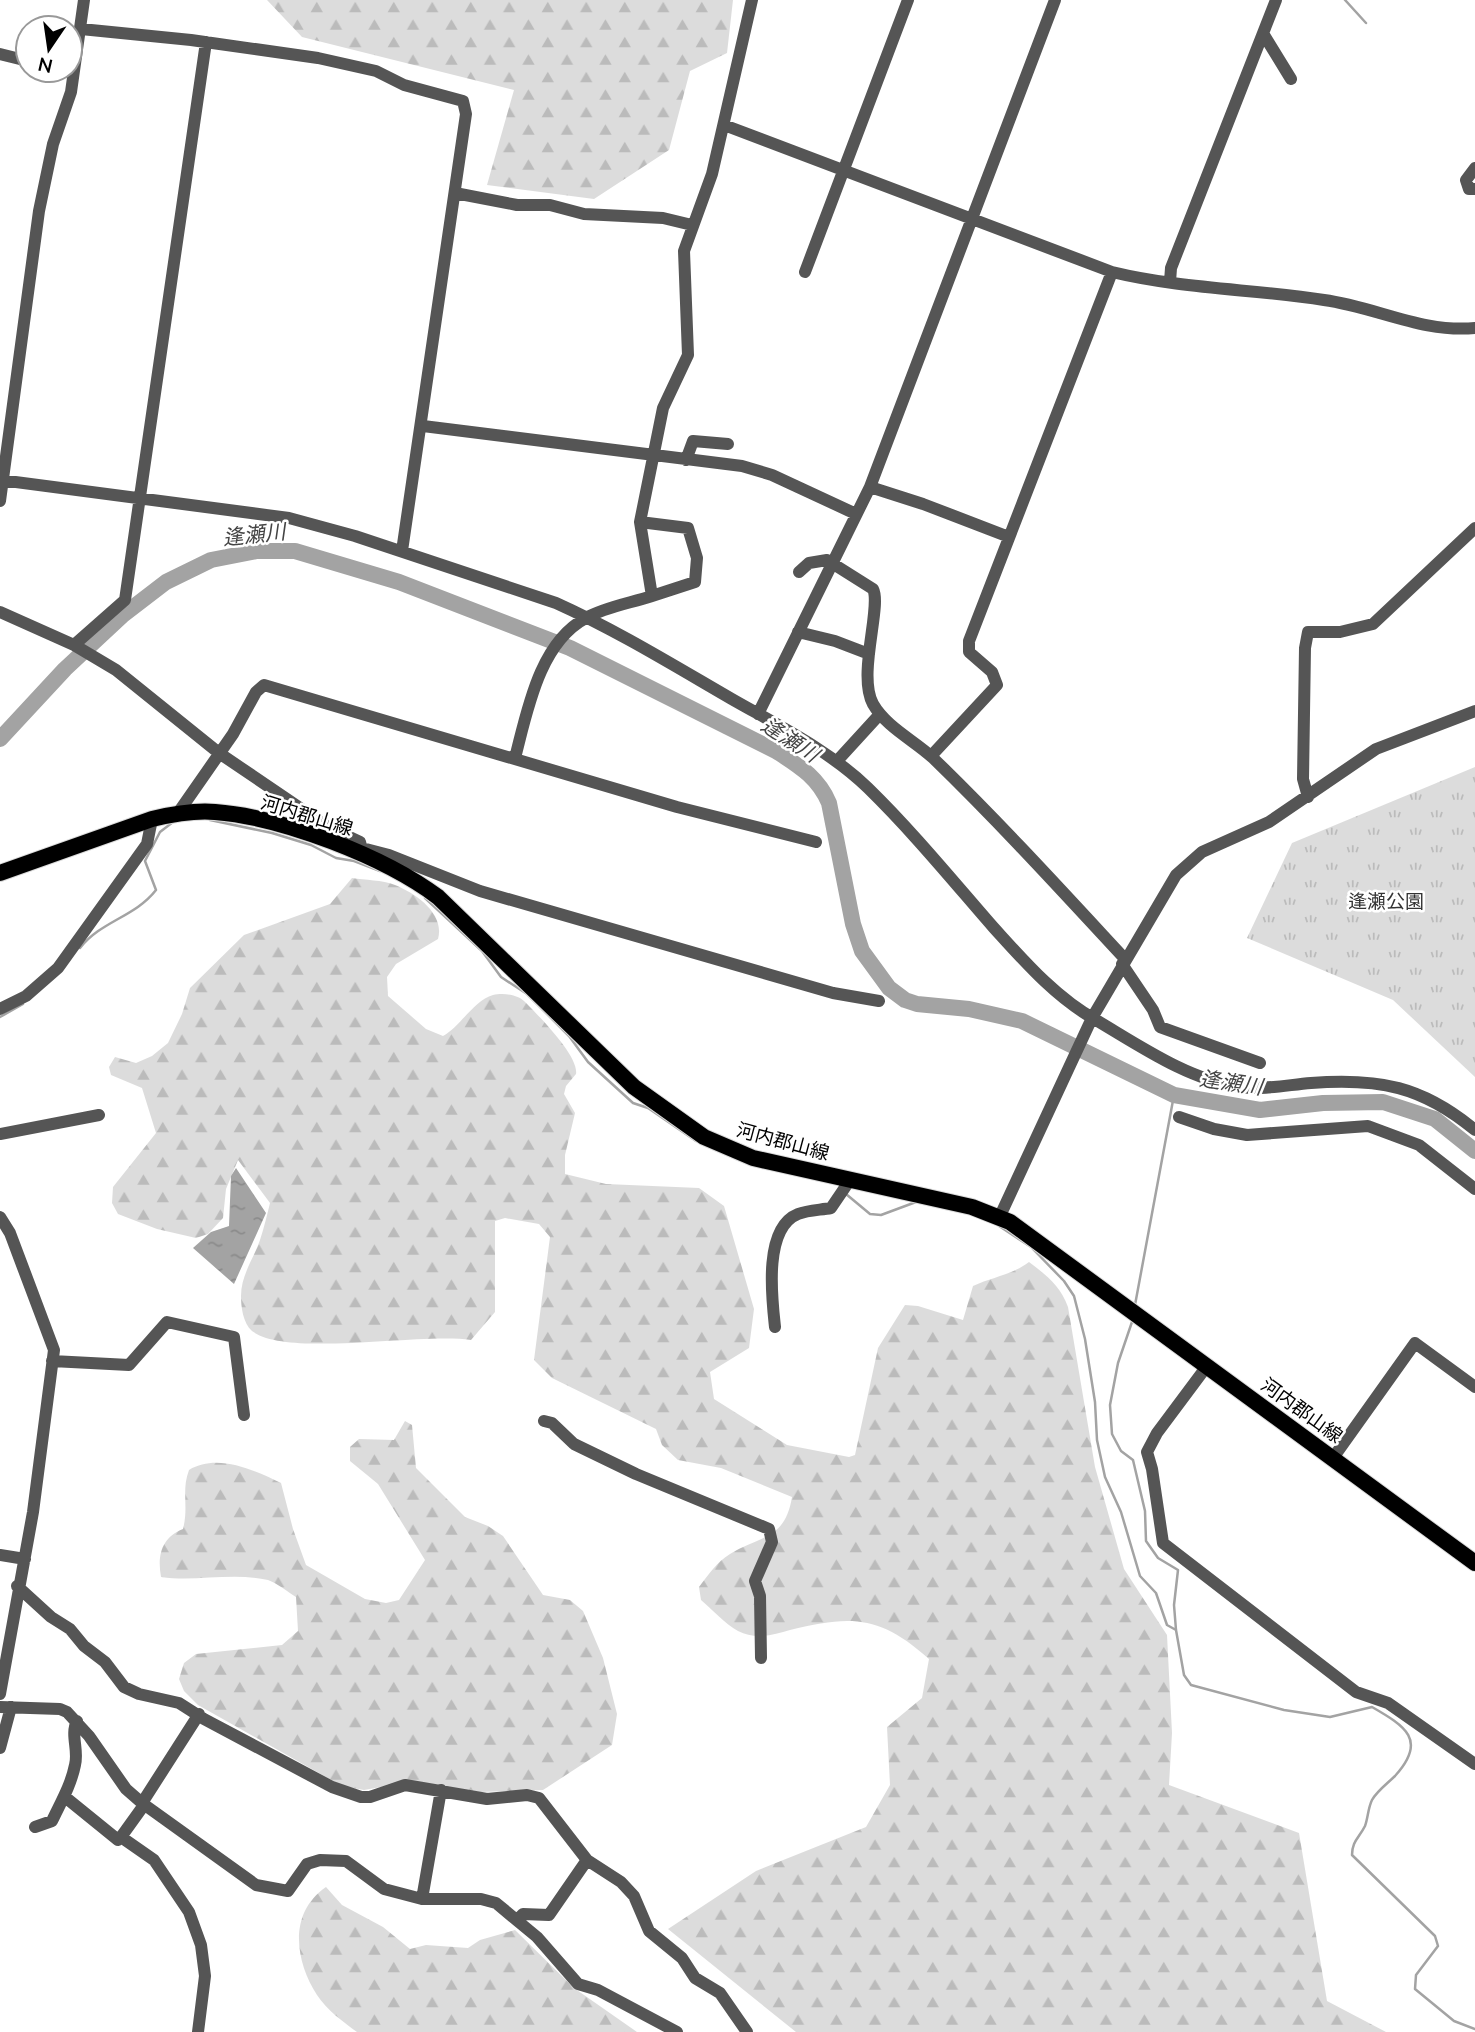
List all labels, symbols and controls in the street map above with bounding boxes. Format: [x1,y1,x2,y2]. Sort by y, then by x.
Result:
north arrow [14,14,84,84]
text: N [36,50,55,79]
water label: 逢瀬川 [221,518,289,552]
water label: 逢瀬川 [756,711,826,770]
street label: 河内郡山線 [257,790,356,842]
park label: 逢瀬公園 [1348,889,1424,915]
water label: 逢瀬川 [1198,1065,1266,1102]
street label: 河内郡山線 [733,1117,832,1167]
street label: 河内郡山線 [1255,1372,1347,1449]

